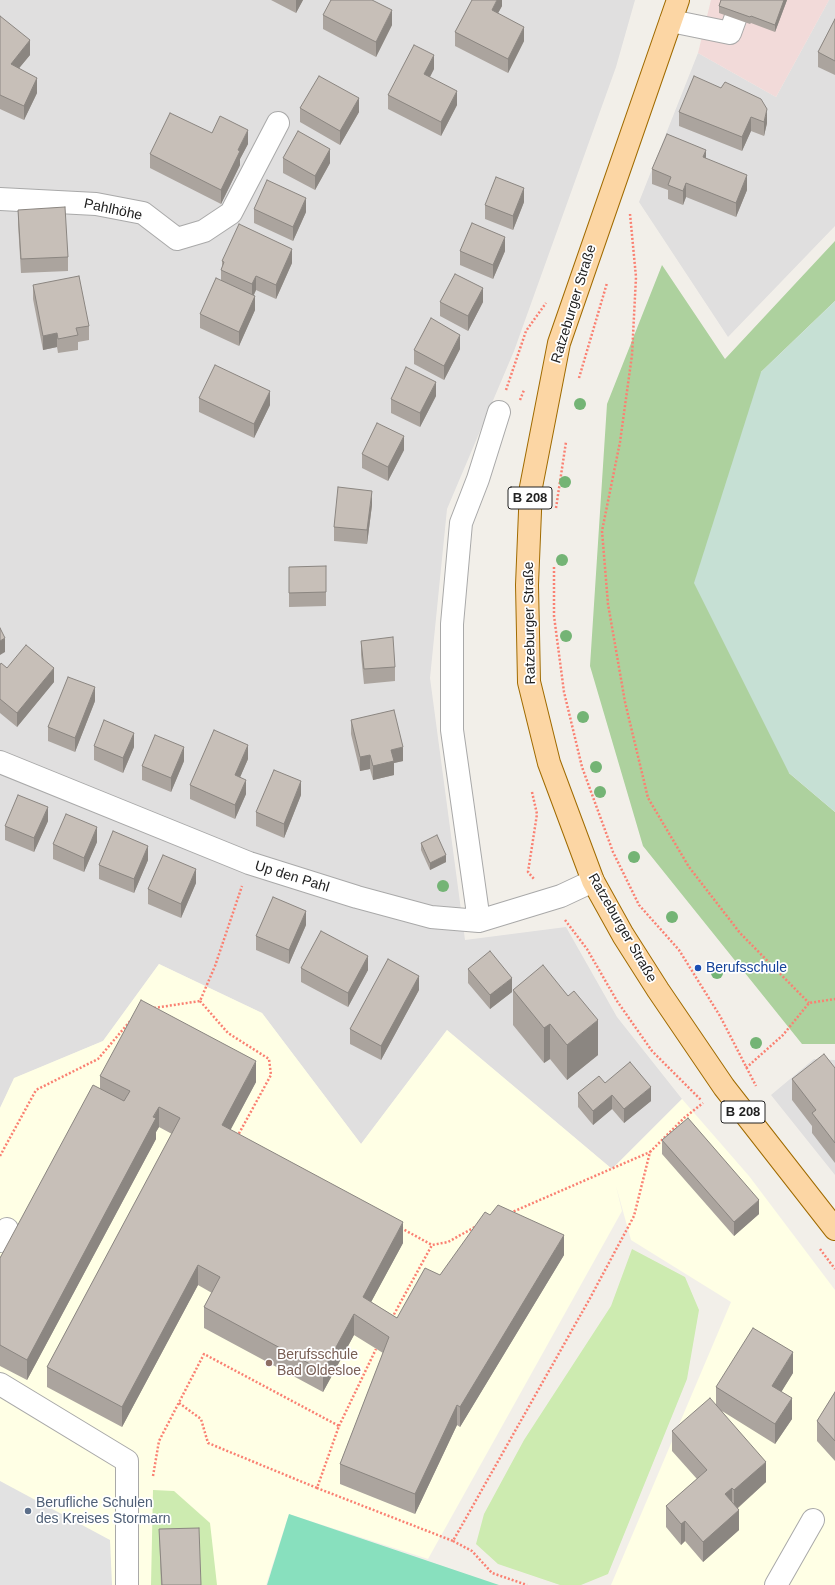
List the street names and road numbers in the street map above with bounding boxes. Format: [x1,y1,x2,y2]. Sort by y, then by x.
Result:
street label: Pahlhöhe [82,196,144,224]
street label: Ratzeburger Straße [548,243,600,365]
road number: B 208 [508,487,552,509]
street label: Ratzeburger Straße [521,561,539,685]
street label: Up den Pahl [253,858,331,896]
street label: Ratzeburger Straße [584,871,660,985]
road number: B 208 [721,1101,765,1123]

